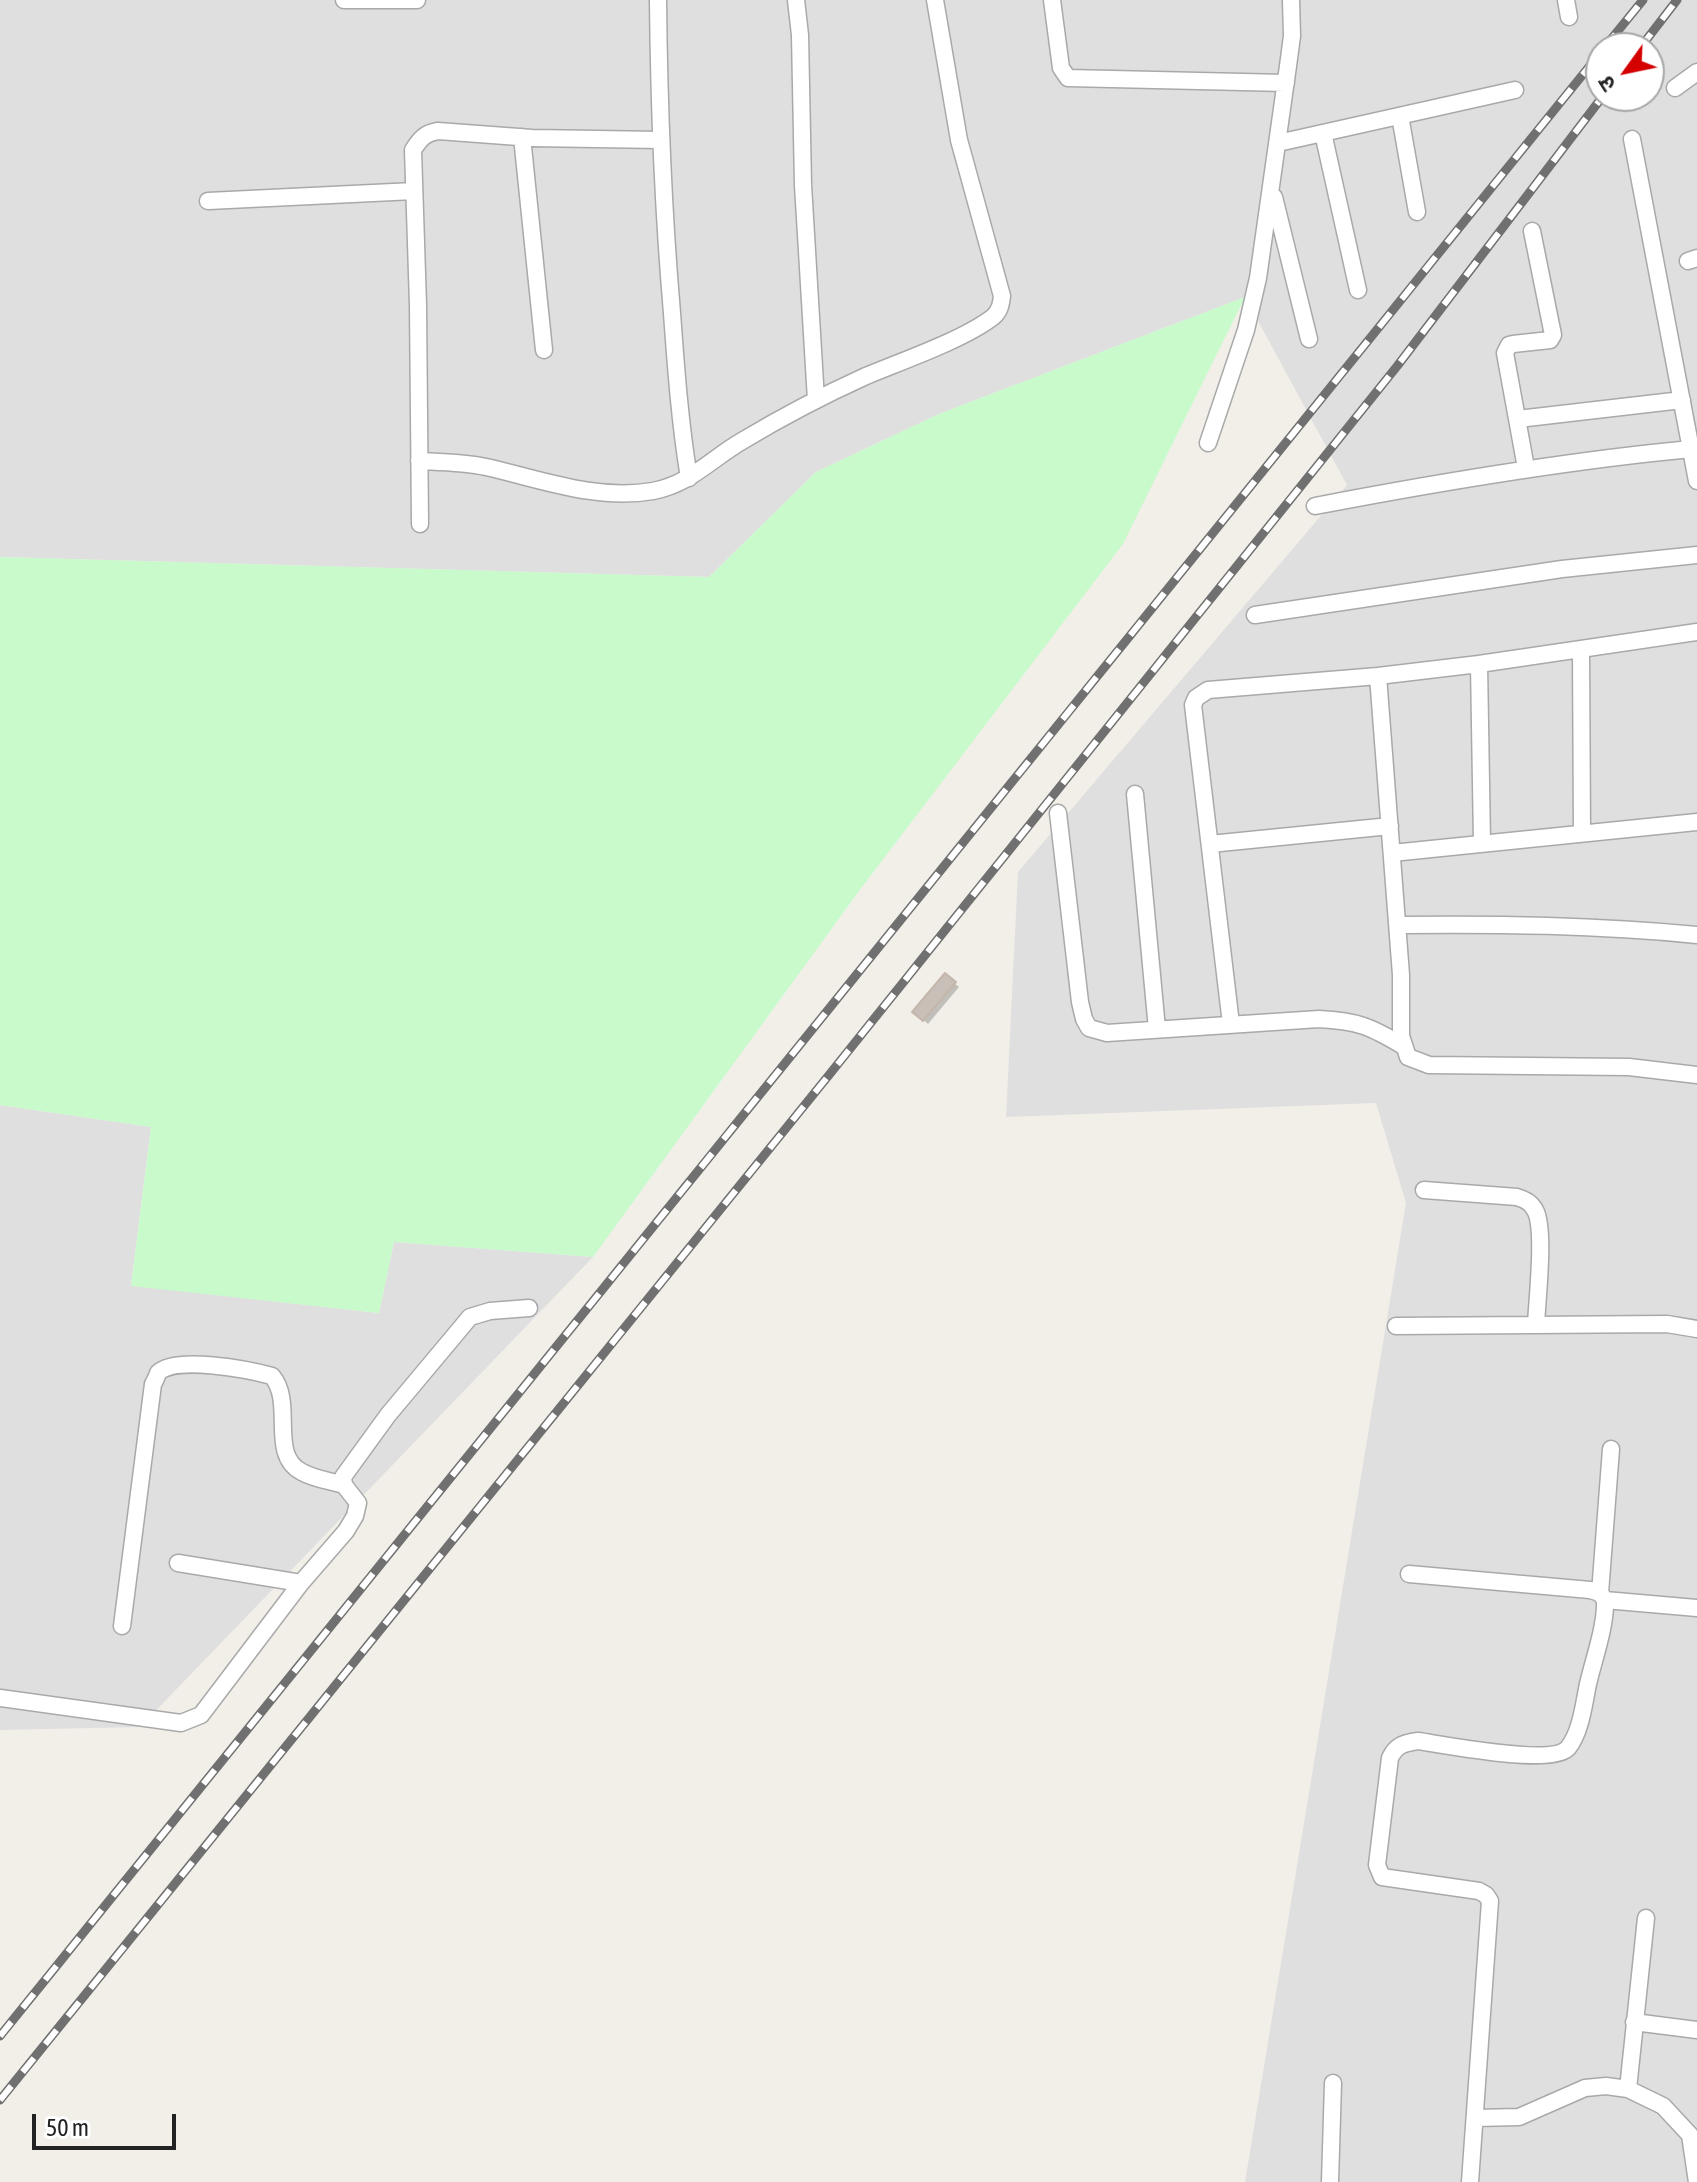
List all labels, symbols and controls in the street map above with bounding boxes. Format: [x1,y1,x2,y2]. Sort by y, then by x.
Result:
north arrow [1585,32,1665,112]
text: उ [1592,72,1621,96]
scale bar [36,2098,180,2148]
text: 50 m [46,2114,89,2141]

